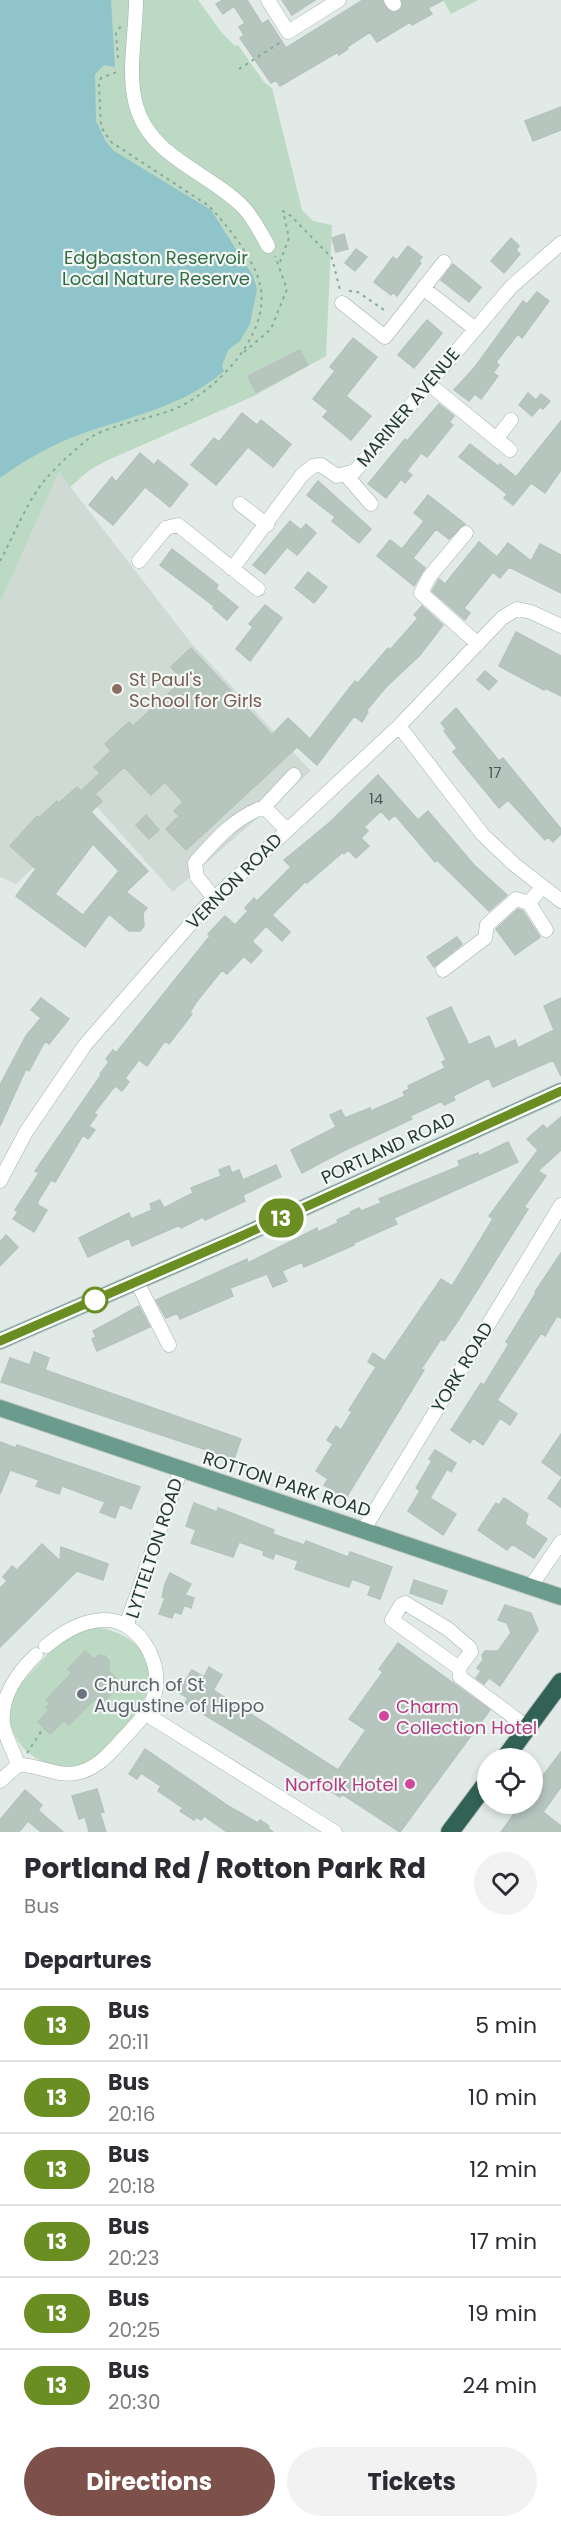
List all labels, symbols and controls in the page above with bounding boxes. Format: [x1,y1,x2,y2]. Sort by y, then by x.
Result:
park label: Edgbaston Reservoir Local Nature Reserve [62,245,250,291]
street label: MARINER AVENUE [351,342,465,472]
place label: St Paul's School for Girls [129,667,262,713]
marker: St Paul's School for Girls [110,682,124,696]
house number: 17 [489,762,502,783]
house number: 14 [369,788,383,809]
street label: VERNON ROAD [180,827,288,935]
street label: PORTLAND ROAD [317,1106,459,1190]
line badge: 13 [254,1198,308,1238]
text: 13 [271,1204,291,1233]
unlabelled marker [82,1287,108,1313]
street label: YORK ROAD [425,1317,499,1417]
street label: ROTTON PARK ROAD [200,1445,374,1523]
street label: LYTTELTON ROAD [120,1475,188,1621]
place label: Church of St Augustine of Hippo [94,1672,264,1718]
marker: Church of St Augustine of Hippo [75,1687,89,1701]
place label: Charm Collection Hotel [396,1694,537,1740]
marker: Charm Collection Hotel [377,1709,391,1723]
map controls [477,1748,543,1814]
button: locate [477,1748,543,1814]
place label: Norfolk Hotel [285,1772,398,1797]
marker: Norfolk Hotel [403,1777,417,1791]
text: Portland Rd / Rotton Park Rd [24,1849,426,1888]
button: heart [474,1852,537,1915]
text: Bus [24,1892,60,1920]
text: Departures [24,1945,152,1976]
text: Bus [108,1995,150,2026]
text: 5 min [475,2010,537,2041]
text: 13 [47,2011,67,2040]
text: 20:11 [108,2028,149,2056]
text: Bus [108,2067,150,2098]
text: 10 min [468,2082,537,2113]
text: 13 [47,2083,67,2112]
text: 20:16 [108,2100,155,2128]
text: Bus [108,2139,150,2170]
text: 12 min [469,2154,537,2185]
text: 13 [47,2155,67,2184]
text: 20:18 [108,2172,155,2200]
text: Bus [108,2211,150,2242]
text: 17 min [470,2226,537,2257]
text: 13 [47,2227,67,2256]
text: 20:23 [108,2244,160,2272]
text: Bus [108,2283,150,2314]
text: 19 min [468,2298,537,2329]
text: 13 [47,2299,67,2328]
text: 20:25 [108,2316,160,2344]
text: Bus [108,2355,150,2386]
text: 24 min [462,2370,537,2401]
text: 13 [47,2371,67,2400]
text: 20:30 [108,2388,161,2416]
button: Directions [24,2447,275,2516]
button: Tickets [287,2447,537,2516]

